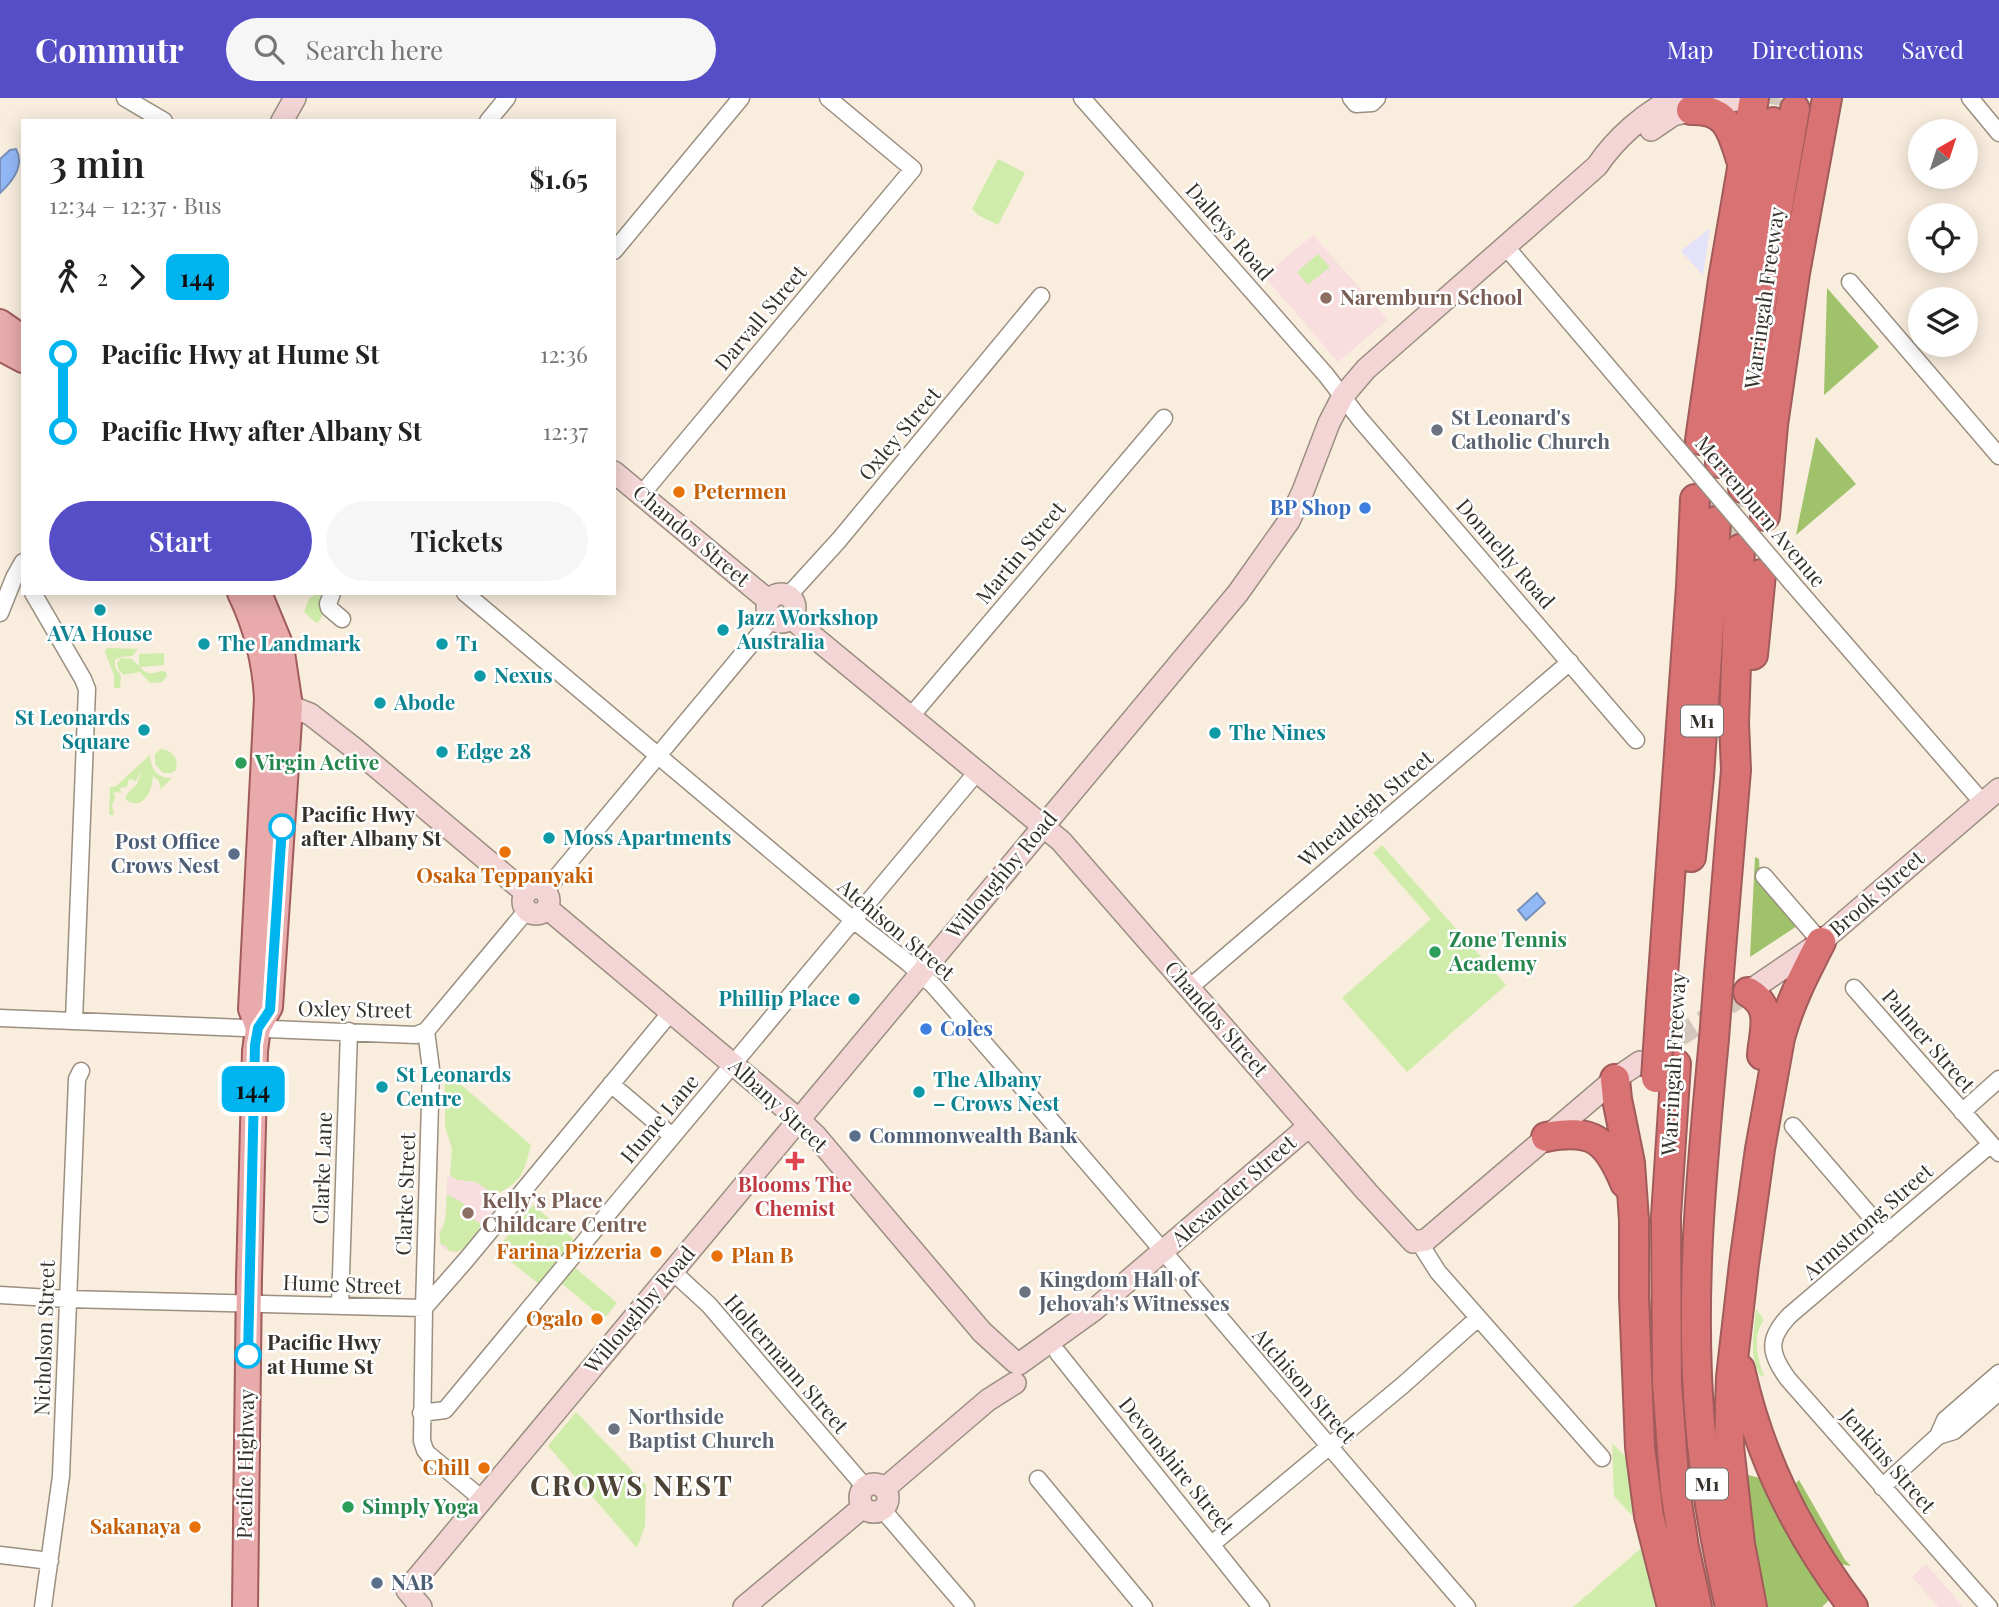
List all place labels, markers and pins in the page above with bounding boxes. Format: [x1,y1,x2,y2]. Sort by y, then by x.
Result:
place label: Naremburn School [1340,282,1523,310]
marker: Naremburn School [1318,290,1334,306]
place label: St Leonard's Catholic Church [1451,402,1610,454]
marker: St Leonard's Catholic Church [1429,422,1445,438]
place label: Petermen [693,476,787,504]
marker: Petermen [671,484,687,500]
place label: BP Shop [1270,492,1351,520]
marker: BP Shop [1357,500,1373,516]
marker: AVA House [92,602,108,618]
place label: Jazz Workshop Australia [736,602,878,654]
place label: AVA House [46,618,153,646]
marker: Jazz Workshop Australia [715,622,731,638]
place label: The Landmark [218,628,361,656]
place label: T1 [456,628,478,656]
marker: The Landmark [196,636,212,652]
marker: T1 [434,636,450,652]
place label: Nexus [494,660,553,688]
marker: Nexus [472,668,488,684]
place label: Abode [393,687,455,715]
marker: Abode [372,695,388,711]
place label: St Leonards Square [15,702,130,754]
place label: The Nines [1229,717,1326,745]
marker: St Leonards Square [136,722,152,738]
marker: The Nines [1207,725,1223,741]
place label: Edge 28 [456,736,531,764]
marker: Edge 28 [434,744,450,760]
place label: Virgin Active [254,747,379,775]
marker: Virgin Active [233,755,249,771]
place label: Pacific Hwy after Albany St [301,799,442,851]
marker: Pacific Hwy after Albany St [269,814,295,840]
place label: Moss Apartments [563,822,732,850]
place label: Post Office Crows Nest [111,826,221,878]
marker: Moss Apartments [541,830,557,846]
marker: Osaka Teppanyaki [497,844,513,860]
marker: Post Office Crows Nest [226,846,242,862]
place label: Osaka Teppanyaki [416,860,594,888]
place label: Zone Tennis Academy [1448,924,1567,976]
marker: Zone Tennis Academy [1427,944,1443,960]
place label: Phillip Place [718,983,840,1011]
marker: Phillip Place [846,991,862,1007]
place label: Coles [940,1013,993,1041]
marker: Coles [918,1021,934,1037]
place label: St Leonards Centre [396,1059,511,1111]
place label: The Albany – Crows Nest [933,1064,1060,1116]
marker: St Leonards Centre [374,1079,390,1095]
marker: The Albany – Crows Nest [911,1084,927,1100]
place label: Commonwealth Bank [869,1120,1078,1148]
marker: Commonwealth Bank [847,1128,863,1144]
marker: Blooms The Chemist [787,1153,803,1169]
place label: Blooms The Chemist [738,1169,852,1221]
place label: Kelly’s Place Childcare Centre [482,1185,647,1237]
marker: Kelly’s Place Childcare Centre [460,1205,476,1221]
place label: Farina Pizzeria [496,1236,642,1264]
place label: Plan B [731,1240,794,1268]
marker: Farina Pizzeria [648,1244,664,1260]
marker: Plan B [709,1248,725,1264]
place label: Kingdom Hall of Jehovah's Witnesses [1038,1264,1230,1316]
marker: Kingdom Hall of Jehovah's Witnesses [1017,1284,1033,1300]
place label: Ogalo [526,1303,583,1331]
marker: Ogalo [589,1311,605,1327]
place label: Pacific Hwy at Hume St [267,1327,381,1379]
marker: Pacific Hwy at Hume St [235,1342,261,1368]
place label: Northside Baptist Church [628,1401,775,1453]
marker: Northside Baptist Church [606,1421,622,1437]
place label: Chill [423,1452,470,1480]
marker: Chill [476,1460,492,1476]
place label: Simply Yoga [362,1491,479,1519]
marker: Simply Yoga [340,1499,356,1515]
place label: Sakanaya [90,1511,181,1539]
marker: Sakanaya [187,1519,203,1535]
place label: NAB [391,1567,434,1595]
marker: NAB [369,1575,385,1591]

